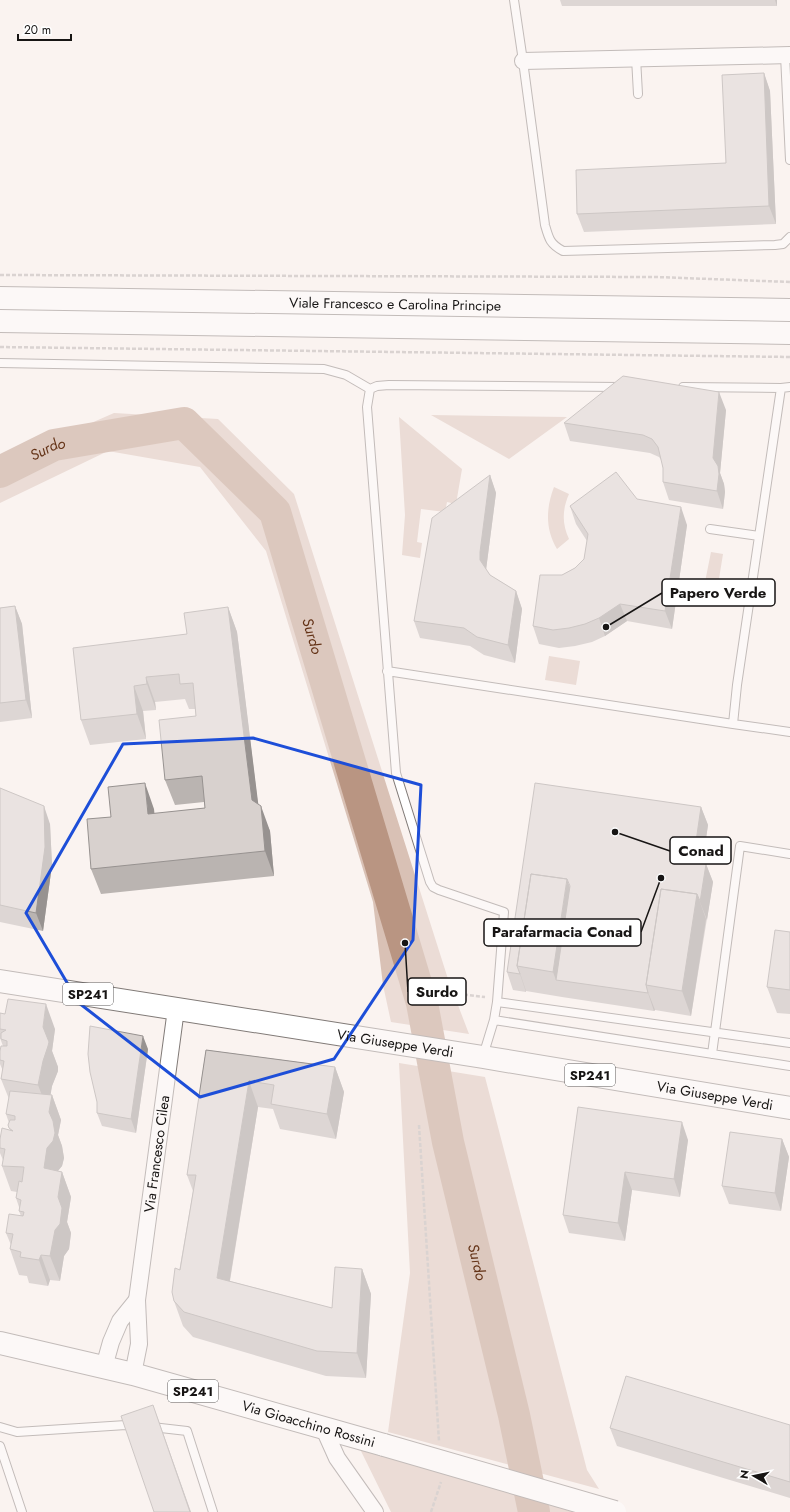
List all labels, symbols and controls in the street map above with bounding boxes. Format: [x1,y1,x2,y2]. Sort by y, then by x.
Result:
scale bar [18,16,71,42]
text: 20 m [24,21,51,39]
street label: Viale Francesco e Carolina Principe [289,292,501,316]
water label: Surdo [26,432,67,466]
callout: Papero Verde [662,579,775,606]
text: Papero Verde [670,582,767,604]
water label: Surdo [296,615,328,657]
callout: Conad [670,837,731,864]
text: Conad [678,840,724,862]
callout: Parafarmacia Conad [484,919,641,946]
text: Parafarmacia Conad [492,921,632,943]
callout: Surdo [408,978,466,1005]
text: Surdo [416,981,458,1003]
road number: SP241 [63,983,113,1005]
street label: Via Giuseppe Verdi [335,1024,455,1062]
road number: SP241 [565,1064,615,1086]
street label: Via Giuseppe Verdi [655,1076,775,1115]
street label: Via Francesco Cilea [139,1094,174,1214]
water label: Surdo [462,1242,492,1283]
road number: SP241 [168,1380,218,1402]
street label: Via Gioacchino Rossini [240,1395,378,1452]
north arrow [734,1456,774,1496]
text: N [736,1469,753,1480]

